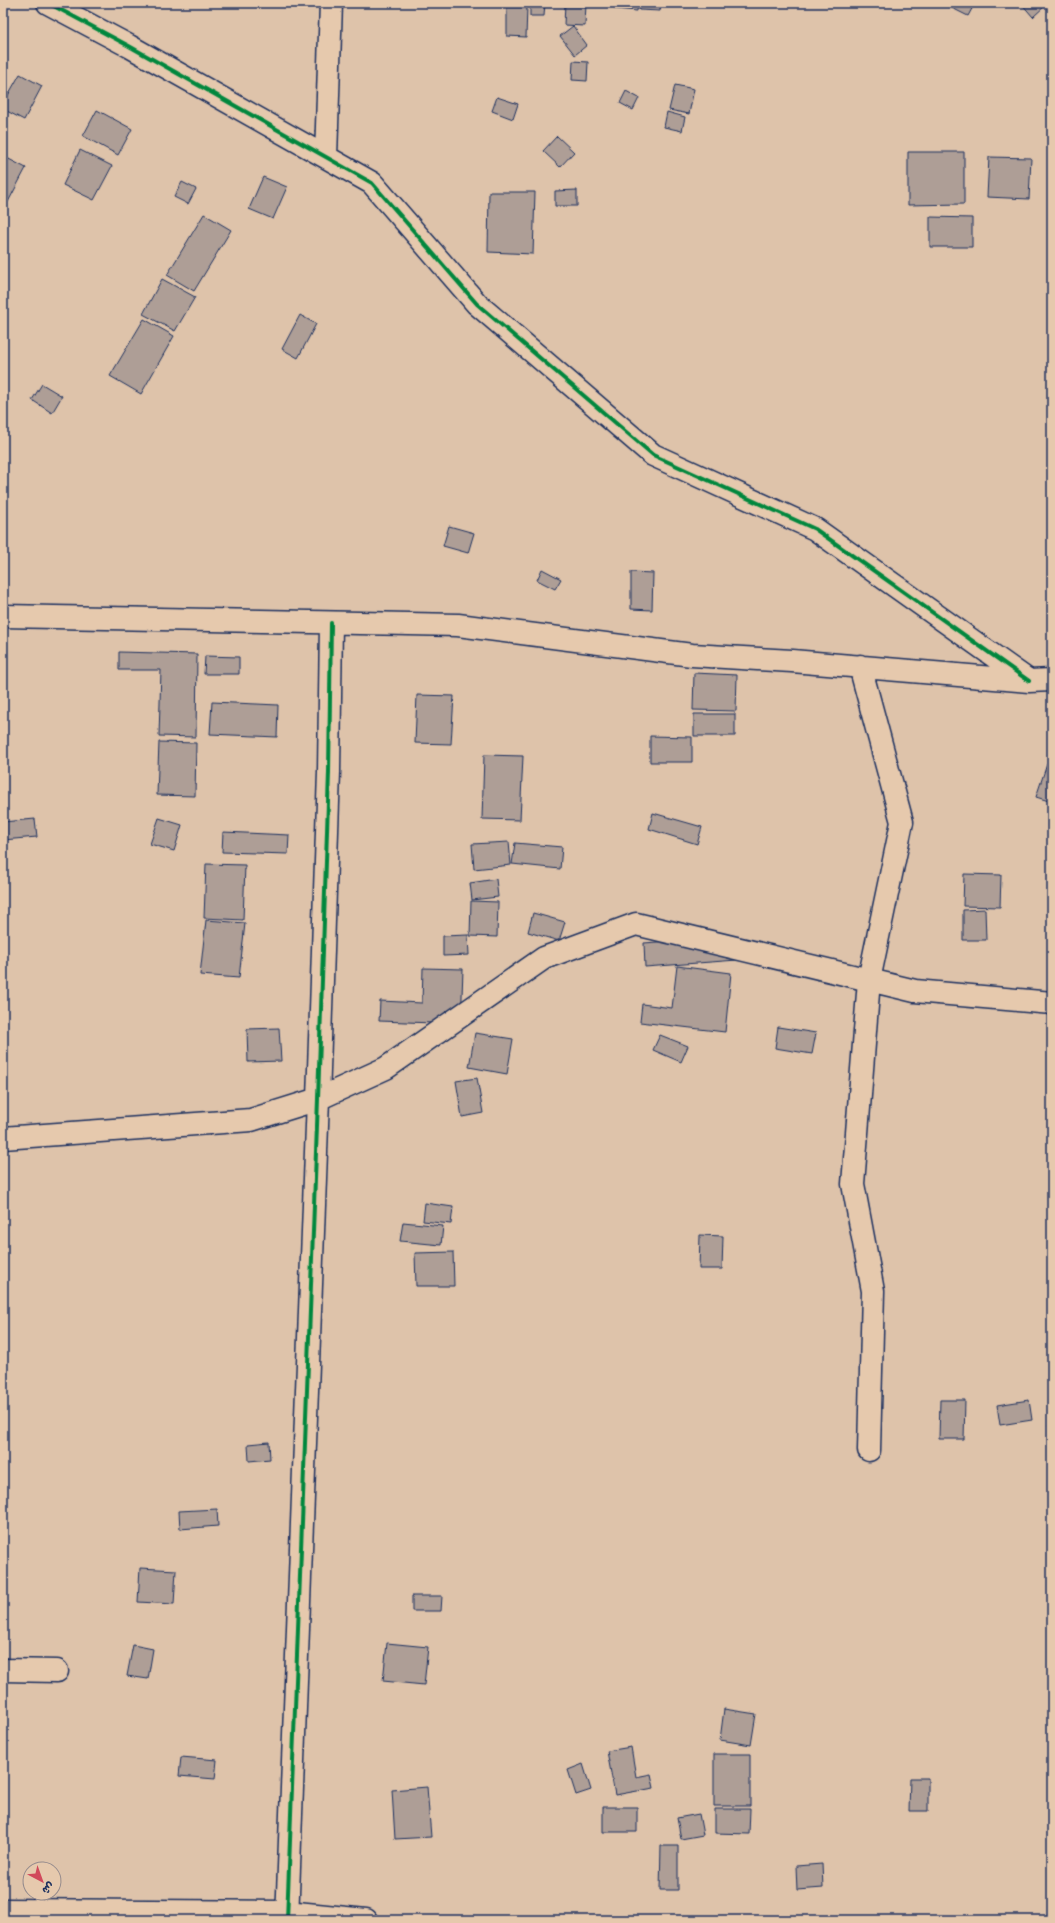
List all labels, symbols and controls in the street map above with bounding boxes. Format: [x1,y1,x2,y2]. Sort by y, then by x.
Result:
north arrow [22,1861,62,1901]
text: ش [38,1878,58,1898]

